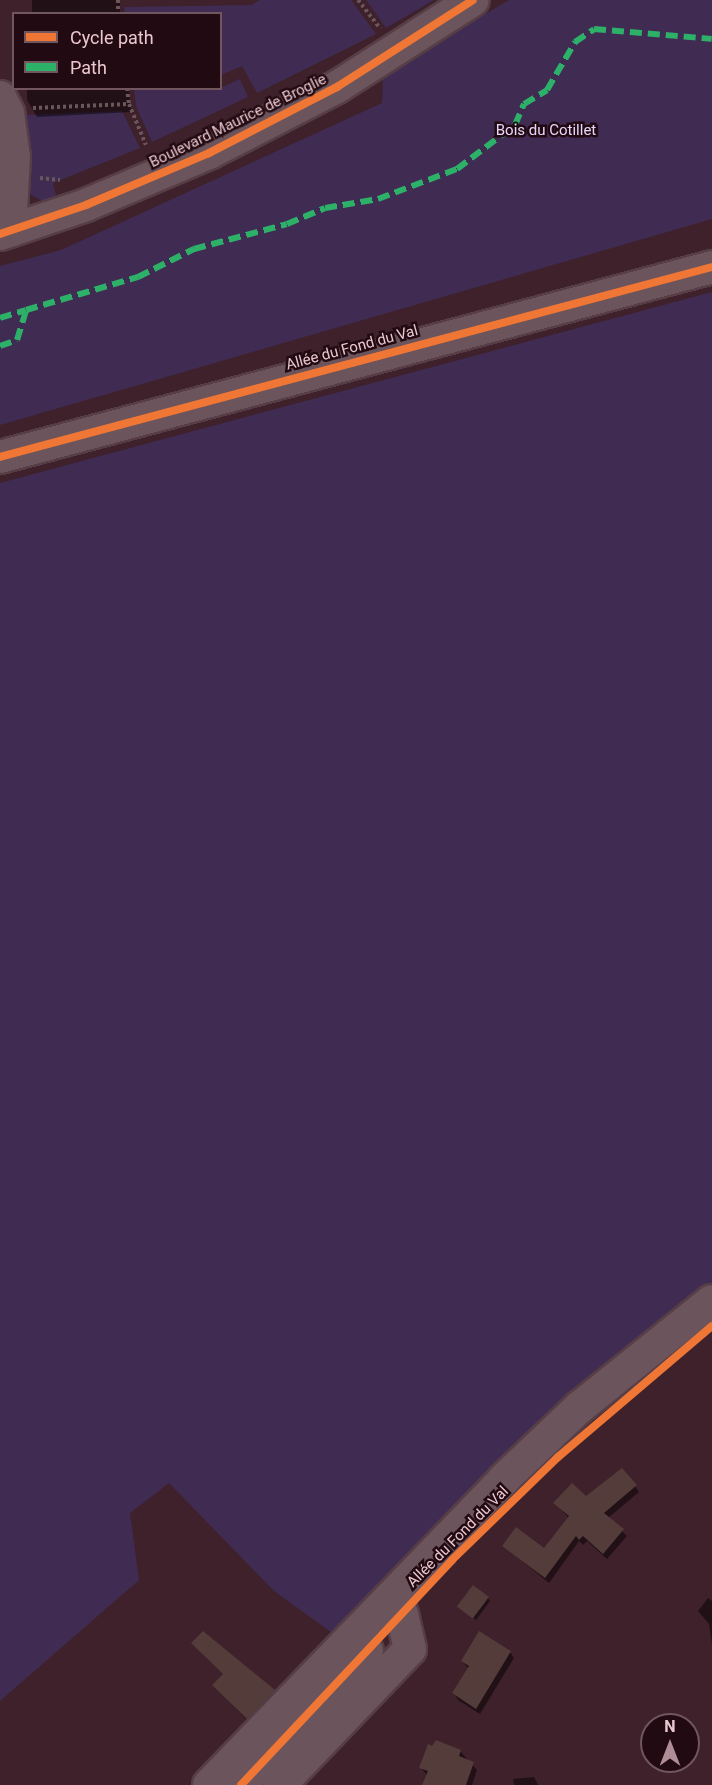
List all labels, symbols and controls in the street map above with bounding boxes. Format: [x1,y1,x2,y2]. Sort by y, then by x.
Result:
legend [12,12,222,90]
text: Cycle path [70,27,154,48]
text: Path [70,57,107,78]
street label: Boulevard Maurice de Broglie [147,70,329,172]
park label: Bois du Cotillet [496,122,596,140]
street label: Allée du Fond du Val [284,322,420,374]
street label: Allée du Fond du Val [404,1483,512,1591]
north arrow [640,1713,700,1773]
text: N [664,1717,676,1736]

